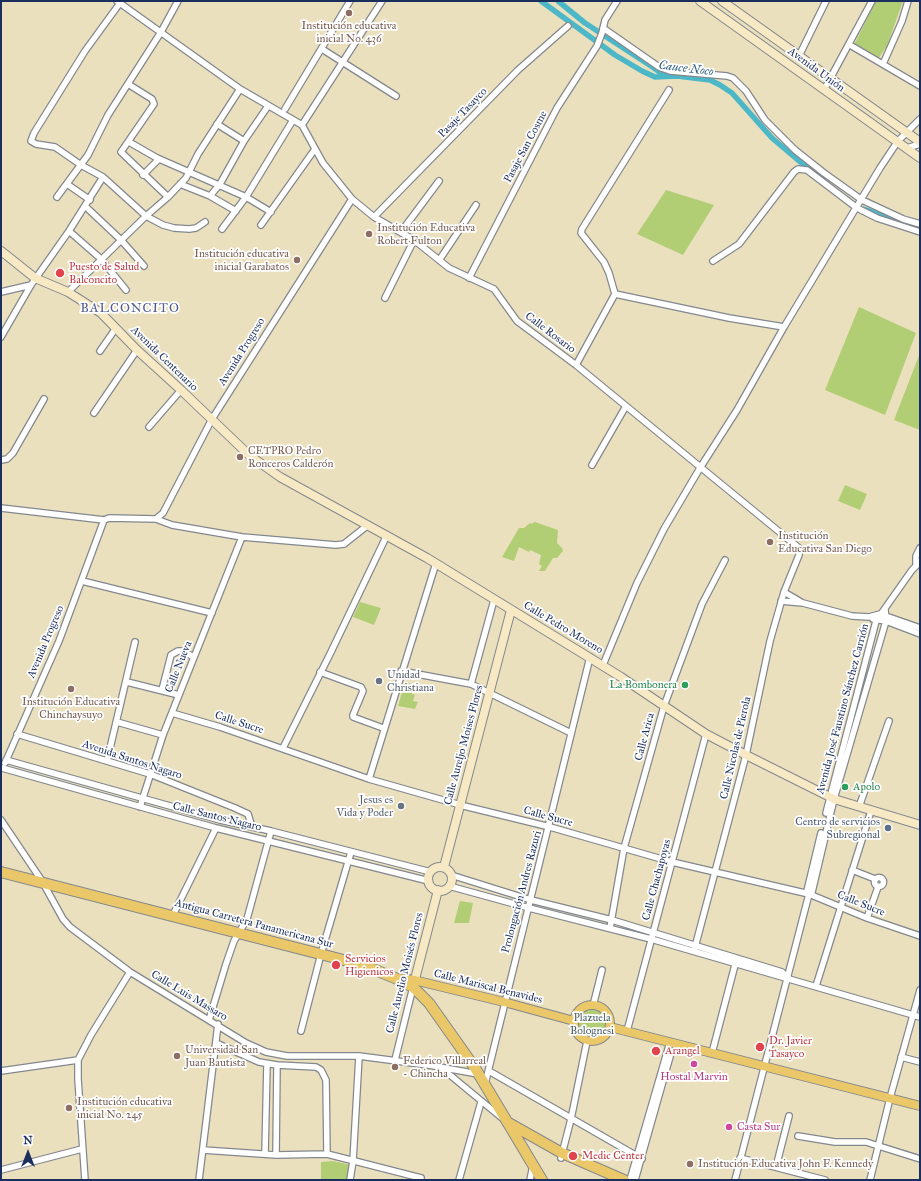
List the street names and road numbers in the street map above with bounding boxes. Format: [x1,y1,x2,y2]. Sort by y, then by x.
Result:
street label: Avenida Unión [785,45,847,95]
street label: Pasaje Tasayco [436,85,490,141]
street label: Pasaje San Cosme [502,109,550,185]
street label: Calle Rosario [522,310,578,356]
street label: Avenida Progreso [216,316,268,388]
street label: Avenida Centenario [128,324,200,394]
street label: Calle Pedro Moreno [521,599,605,657]
street label: Avenida Progreso [25,604,67,680]
street label: Avenida José Faustino Sánchez Carrión [814,622,872,796]
street label: Calle Nueva [163,639,195,695]
street label: Calle Aureljo Moises Flores [442,684,486,806]
street label: Calle Nicolas de Pierola [718,695,754,801]
street label: Calle Sucre [213,709,265,737]
street label: Calle Arica [632,712,658,762]
street label: Avenida Santos Nagaro [80,738,184,782]
street label: Calle Santos Nagaro [171,800,263,834]
street label: Calle Sucre [522,804,574,830]
street label: Prolongación Andres Razuri [499,829,545,955]
street label: Calle Chachapoyas [640,838,674,922]
street label: Calle Sucre [835,888,887,920]
street label: Antigua Carretera Panamericana Sur [173,896,335,952]
street label: Calle Aurelio Moisés Flores [384,911,426,1035]
street label: Calle Mariscal Benavides [432,967,544,1007]
street label: Calle Luis Massaro [148,968,230,1024]

